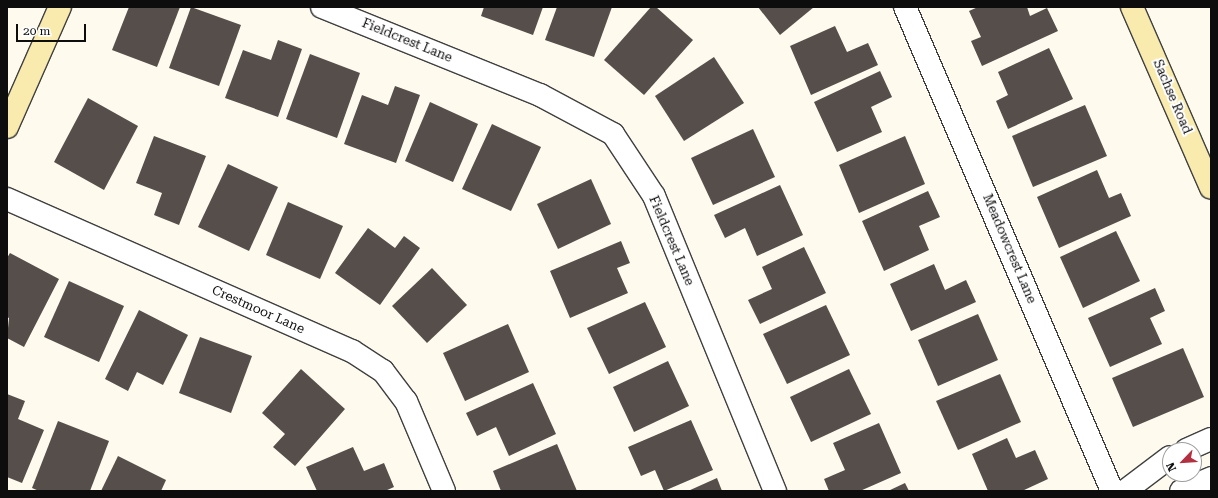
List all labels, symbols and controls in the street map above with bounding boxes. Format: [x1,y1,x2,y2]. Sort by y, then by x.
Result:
scale bar [18,16,88,42]
street label: Fieldcrest Lane [360,16,454,66]
text: 20 m [23,24,50,38]
street label: Sachse Road [1149,57,1195,137]
street label: Meadowcrest Lane [979,192,1039,306]
street label: Fieldcrest Lane [645,194,697,288]
street label: Crestmoor Lane [209,283,307,337]
north arrow [1162,442,1202,482]
text: N [1164,460,1179,473]

